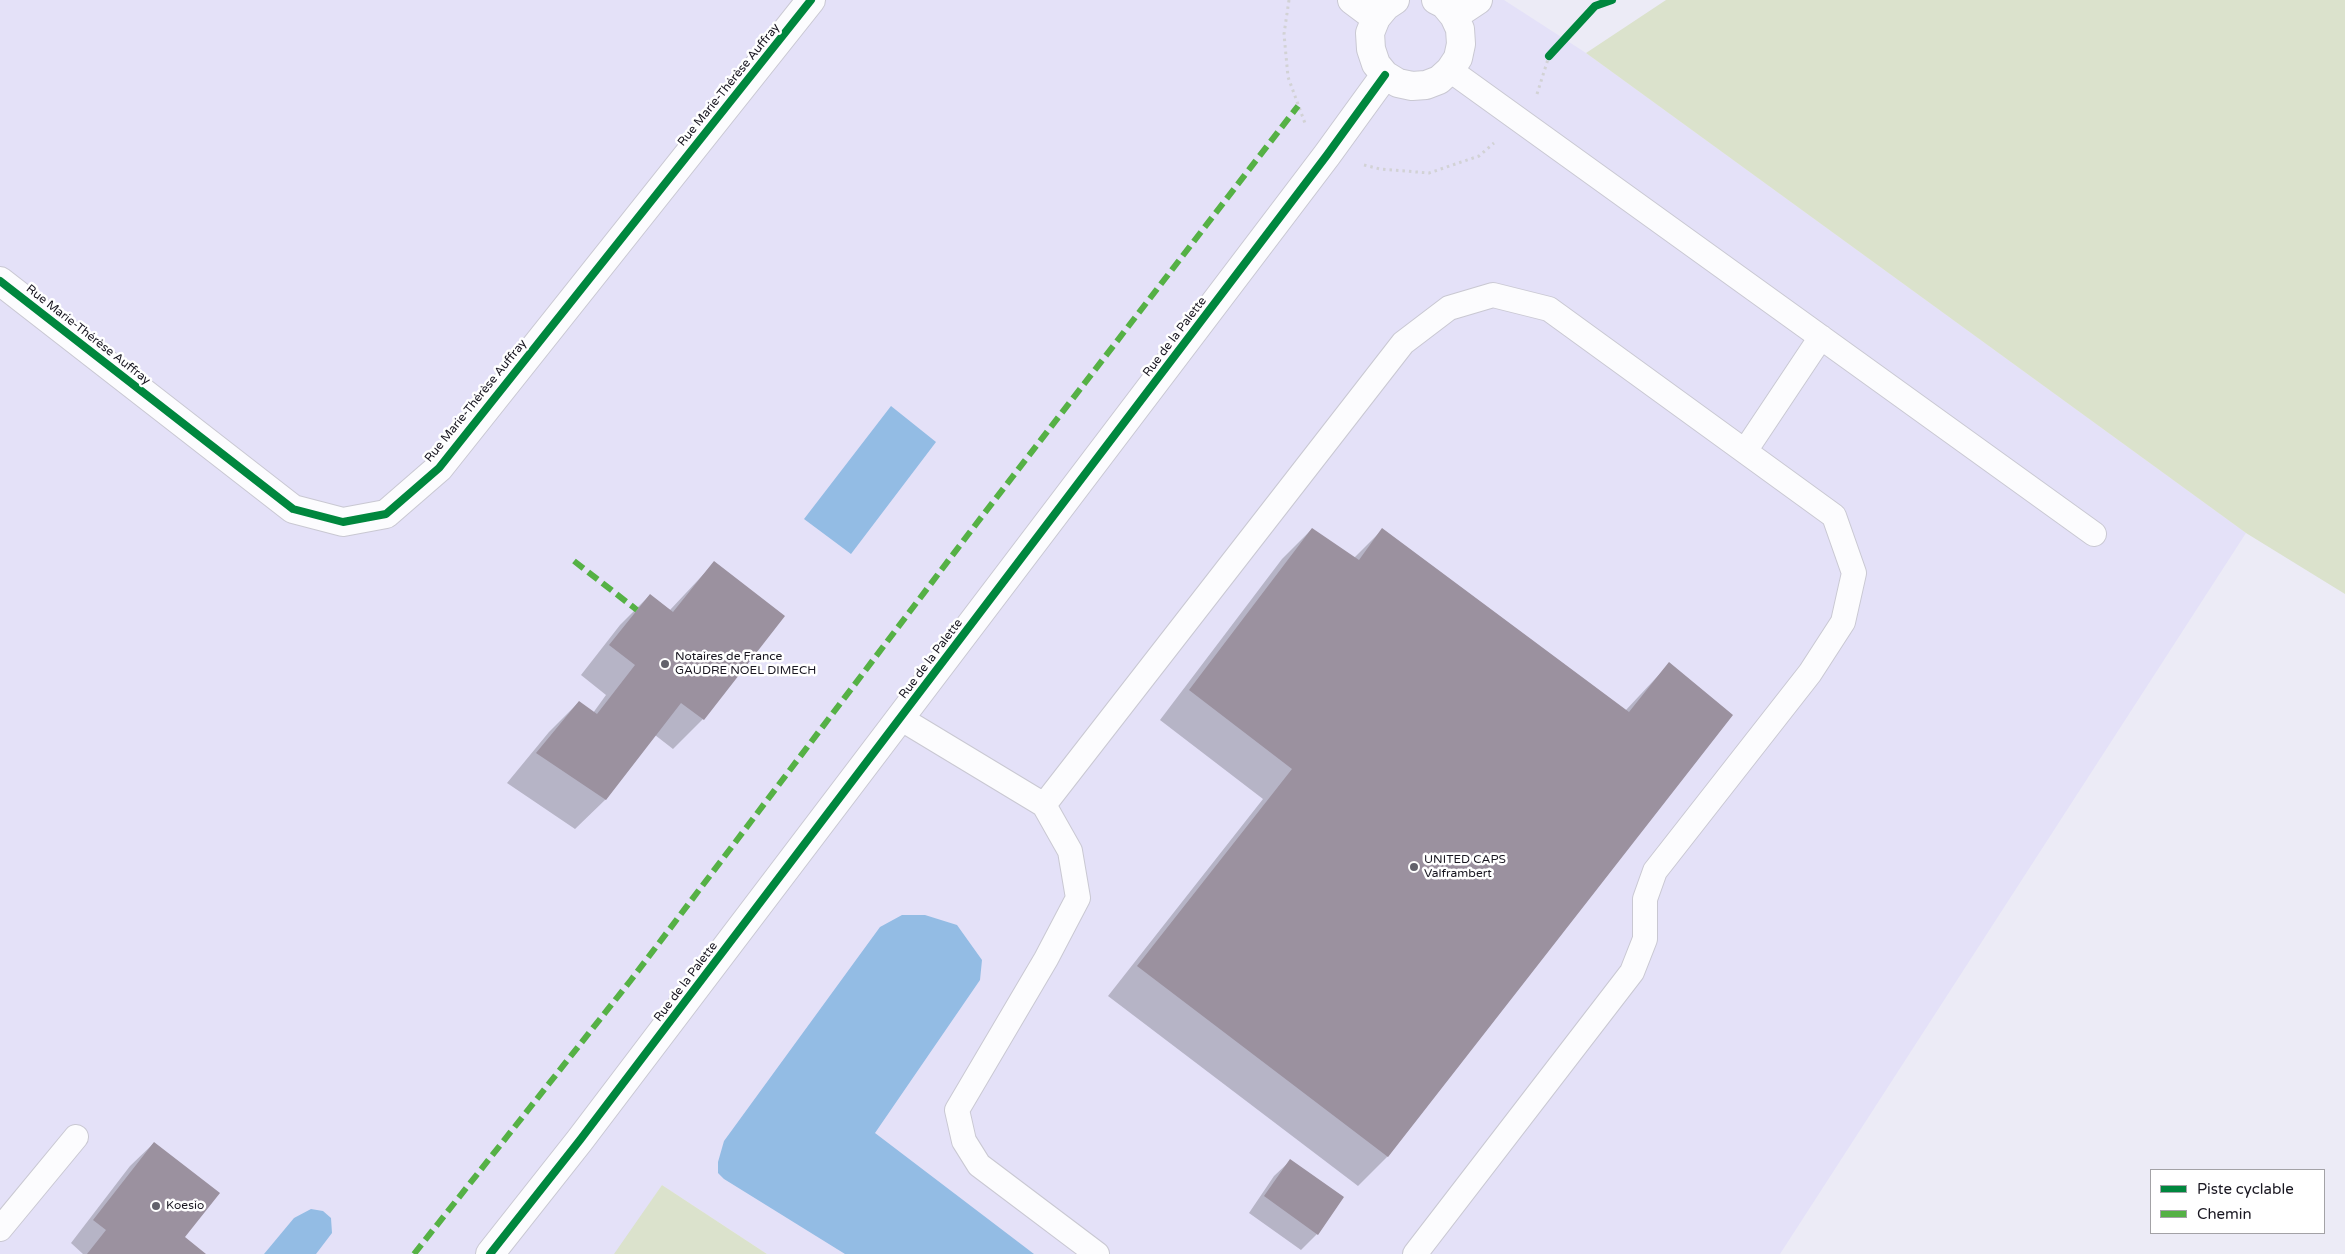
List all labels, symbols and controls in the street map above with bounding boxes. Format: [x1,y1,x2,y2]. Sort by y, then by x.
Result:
street label: Rue Marie-Thérèse Auffray [675,21,783,149]
street label: Rue Marie-Thérèse Auffray [23,282,153,388]
street label: Rue de la Palette [1140,294,1210,380]
street label: Rue Marie-Thérèse Auffray [422,337,530,465]
street label: Rue de la Palette [896,616,966,702]
place label: Notaires de France GAUDRE NOEL DIMECH [675,650,816,678]
marker: Notaires de France GAUDRE NOEL DIMECH [659,658,671,670]
place label: UNITED CAPS Valframbert [1424,853,1506,881]
marker: UNITED CAPS Valframbert [1408,861,1420,873]
street label: Rue de la Palette [651,939,721,1025]
legend [2150,1169,2325,1234]
text: Piste cyclable [2197,1180,2294,1198]
place label: Koesio [166,1199,204,1213]
marker: Koesio [150,1200,162,1212]
text: Chemin [2197,1205,2252,1223]

